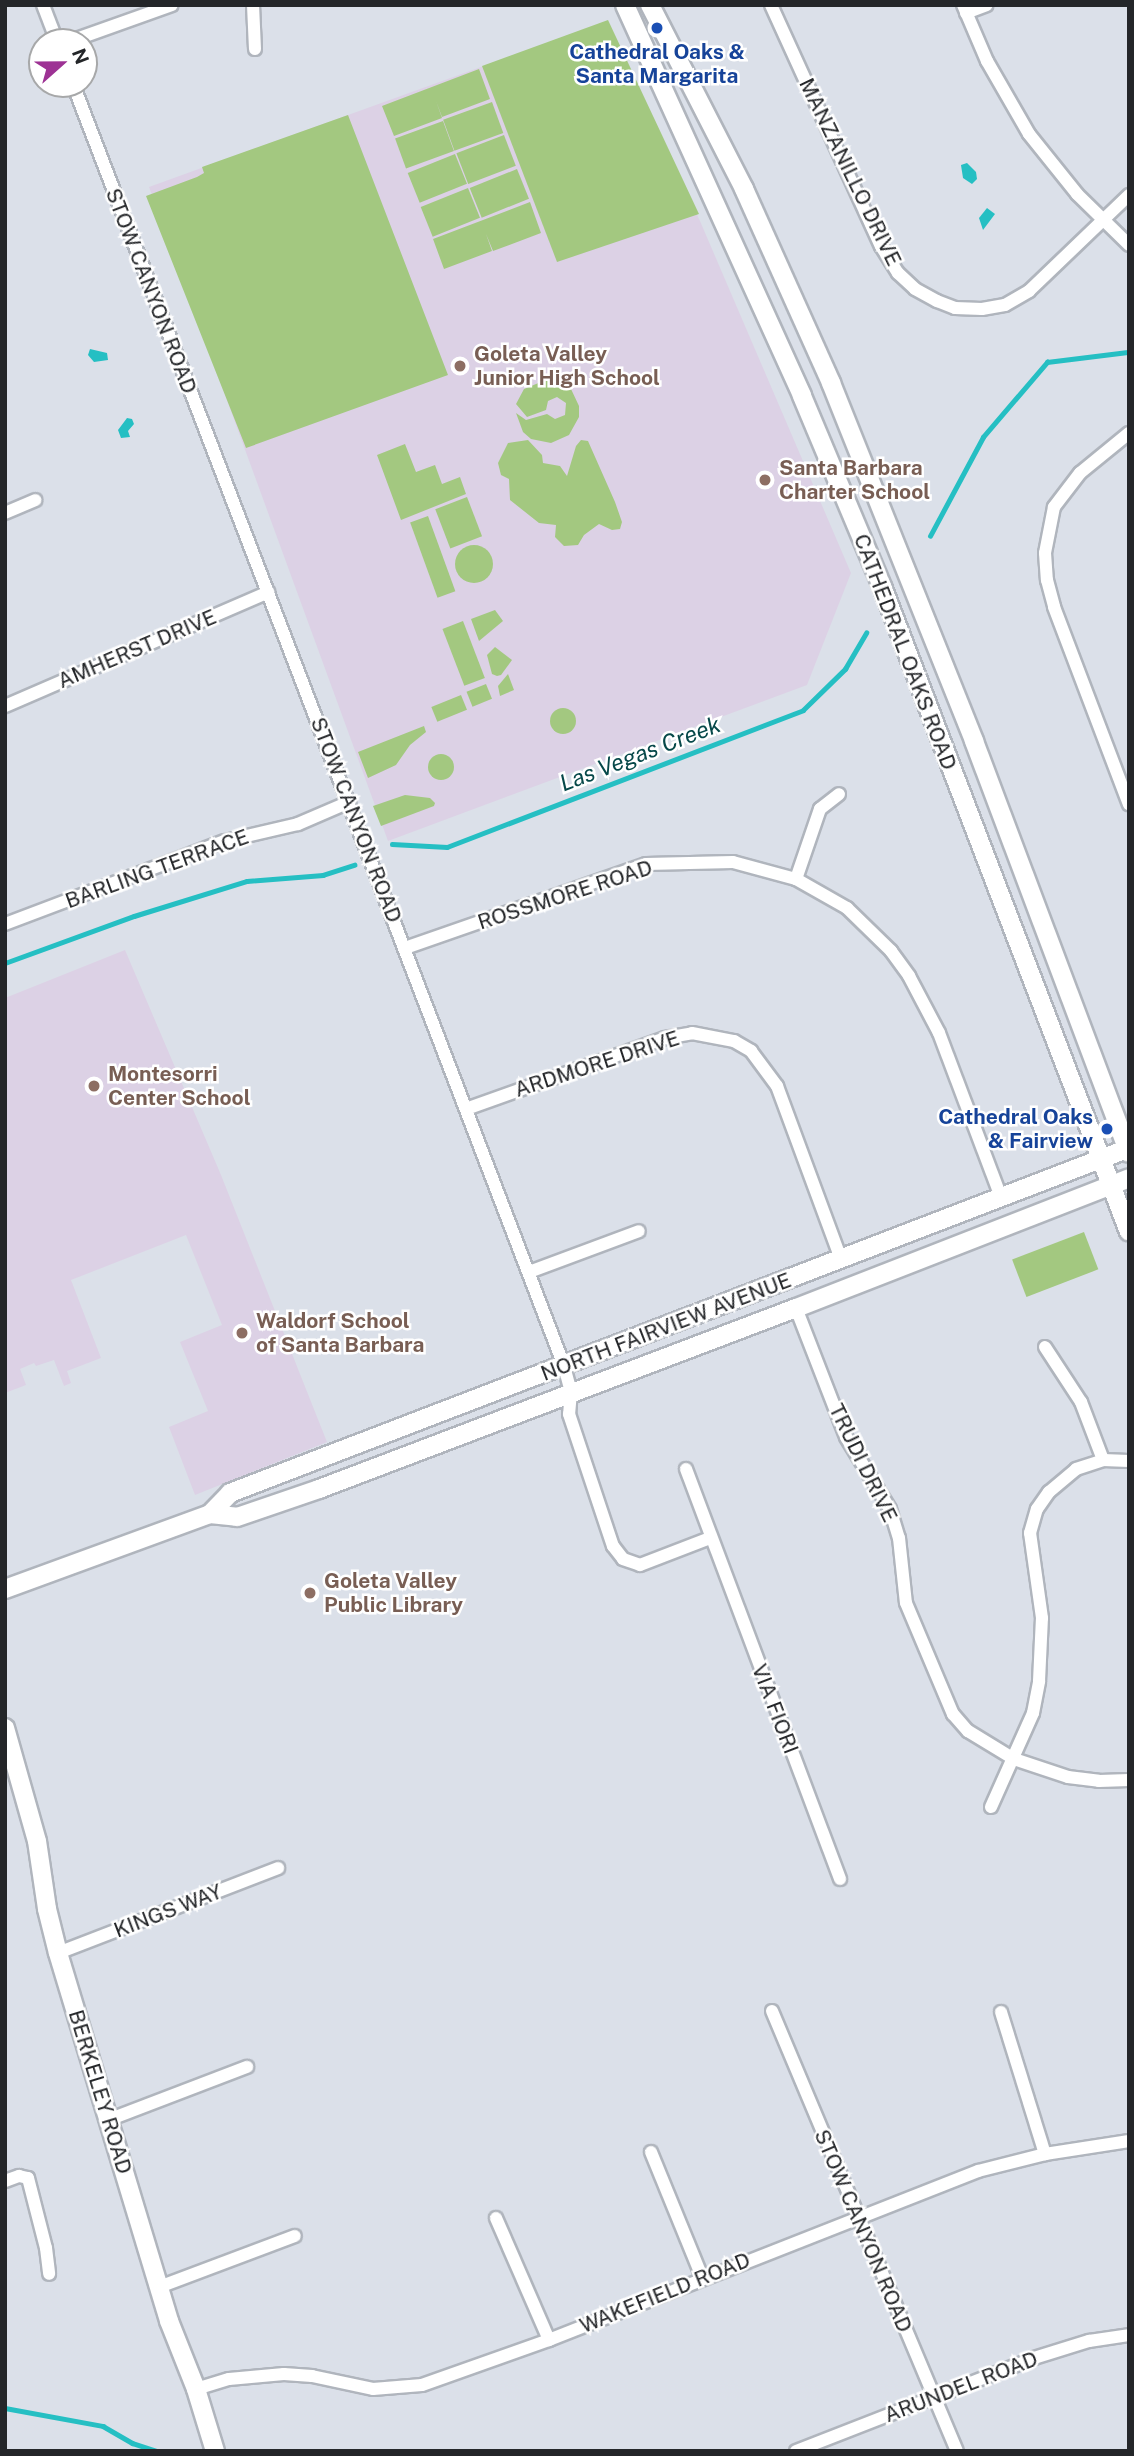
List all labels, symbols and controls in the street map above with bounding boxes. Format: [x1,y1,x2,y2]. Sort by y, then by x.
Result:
marker: Cathedral Oaks & Santa Margarita [649,20,665,36]
north arrow [28,28,98,98]
place label: Cathedral Oaks & Santa Margarita [569,39,745,89]
text: N [68,45,94,67]
street label: MANZANILLO DRIVE [794,74,906,270]
street label: STOW CANYON ROAD [100,185,202,397]
place label: Goleta Valley Junior High School [474,341,660,391]
marker: Goleta Valley Junior High School [452,358,468,374]
place label: Santa Barbara Charter School [779,455,930,505]
marker: Santa Barbara Charter School [757,472,773,488]
street label: CATHEDRAL OAKS ROAD [848,531,962,773]
street label: AMHERST DRIVE [54,604,220,694]
water label: Las Vegas Creek [555,711,725,797]
street label: STOW CANYON ROAD [305,714,407,926]
street label: BARLING TERRACE [62,824,252,914]
street label: ROSSMORE ROAD [475,855,655,935]
street label: ARDMORE DRIVE [511,1025,683,1103]
place label: Montesorri Center School [108,1061,251,1111]
marker: Montesorri Center School [86,1078,102,1094]
place label: Cathedral Oaks & Fairview [938,1104,1093,1154]
marker: Cathedral Oaks & Fairview [1099,1121,1115,1137]
street label: NORTH FAIRVIEW AVENUE [537,1268,795,1386]
place label: Waldorf School of Santa Barbara [256,1308,424,1358]
marker: Waldorf School of Santa Barbara [234,1325,250,1341]
street label: TRUDI DRIVE [824,1400,902,1526]
place label: Goleta Valley Public Library [324,1568,463,1618]
marker: Goleta Valley Public Library [302,1585,318,1601]
street label: VIA FIORI [746,1661,804,1757]
street label: KINGS WAY [110,1879,226,1943]
street label: BERKELEY ROAD [63,2007,137,2177]
street label: STOW CANYON ROAD [809,2126,917,2336]
street label: WAKEFIELD ROAD [576,2247,754,2339]
street label: ARUNDEL ROAD [881,2346,1041,2428]

